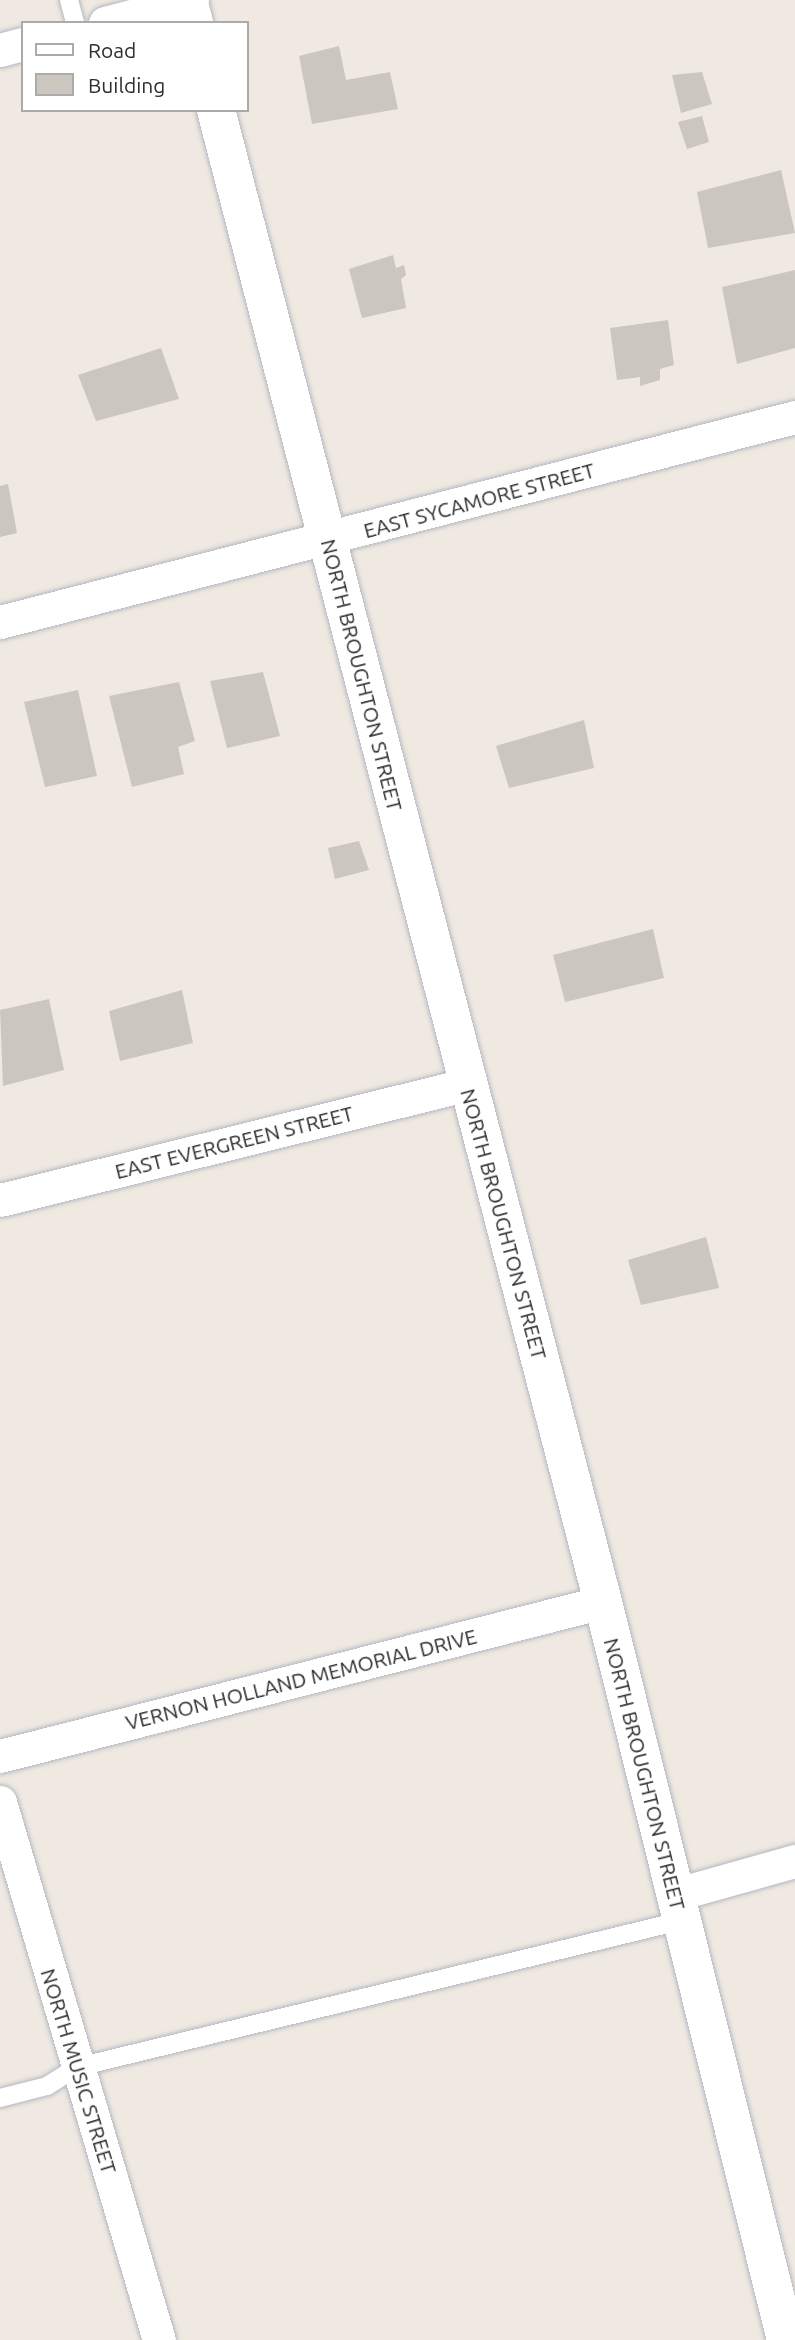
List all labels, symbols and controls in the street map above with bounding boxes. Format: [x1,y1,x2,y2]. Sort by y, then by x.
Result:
legend [21,21,248,112]
text: Road [88,38,136,62]
text: Building [88,73,165,97]
street label: EAST SYCAMORE STREET [361,457,597,543]
street label: NORTH BROUGHTON STREET [316,536,408,814]
street label: NORTH BROUGHTON STREET [456,1086,552,1362]
street label: EAST EVERGREEN STREET [112,1100,356,1184]
street label: VERNON HOLLAND MEMORIAL DRIVE [123,1623,479,1735]
street label: NORTH BROUGHTON STREET [599,1635,691,1913]
street label: NORTH MUSIC STREET [36,1965,122,2177]

